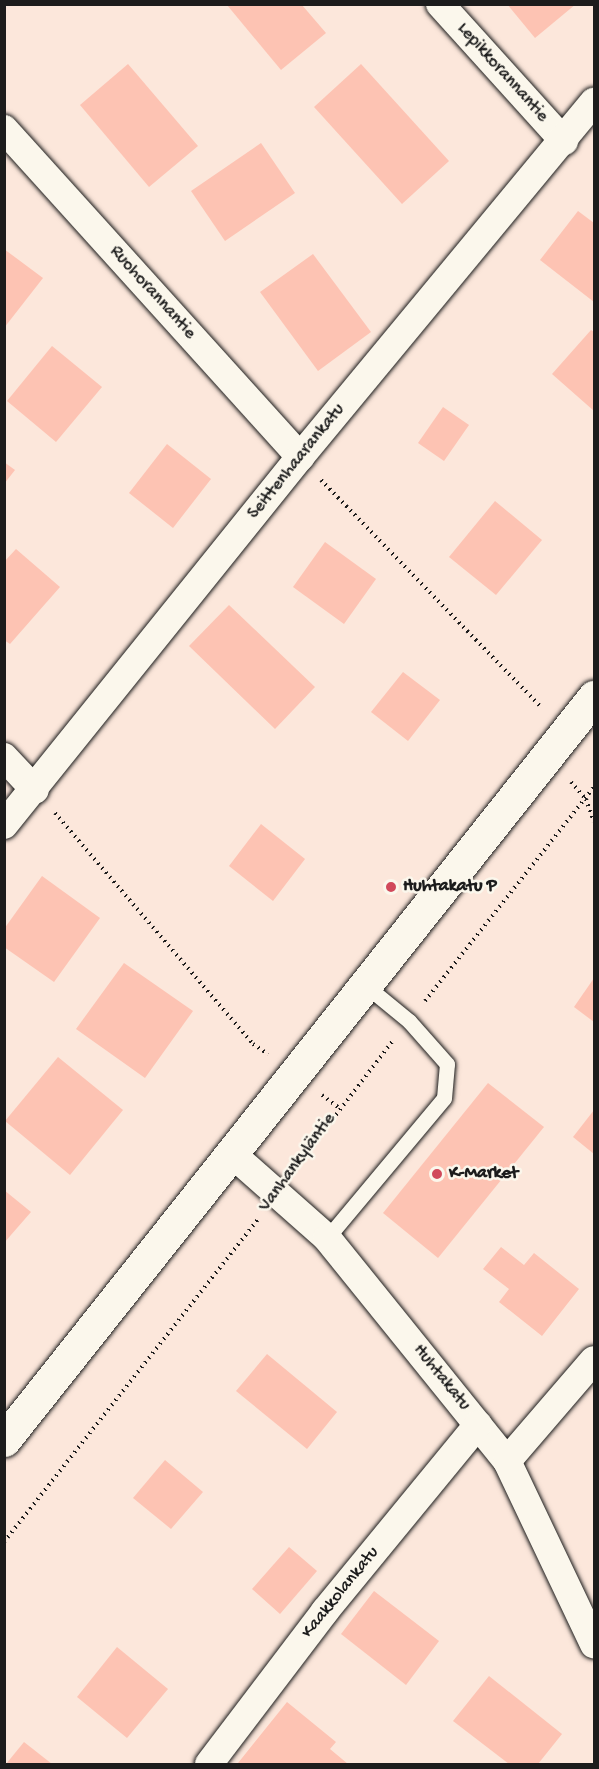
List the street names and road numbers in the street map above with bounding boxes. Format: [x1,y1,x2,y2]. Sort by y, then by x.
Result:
street label: Lepikkorannantie [452,19,552,127]
street label: Ruohorannantie [104,242,200,344]
street label: Seittenhaarankatu [244,400,350,524]
street label: Vanhankyläntie [255,1109,341,1217]
street label: Huhtakatu [408,1340,474,1416]
street label: Kaakkolankatu [297,1543,385,1643]

